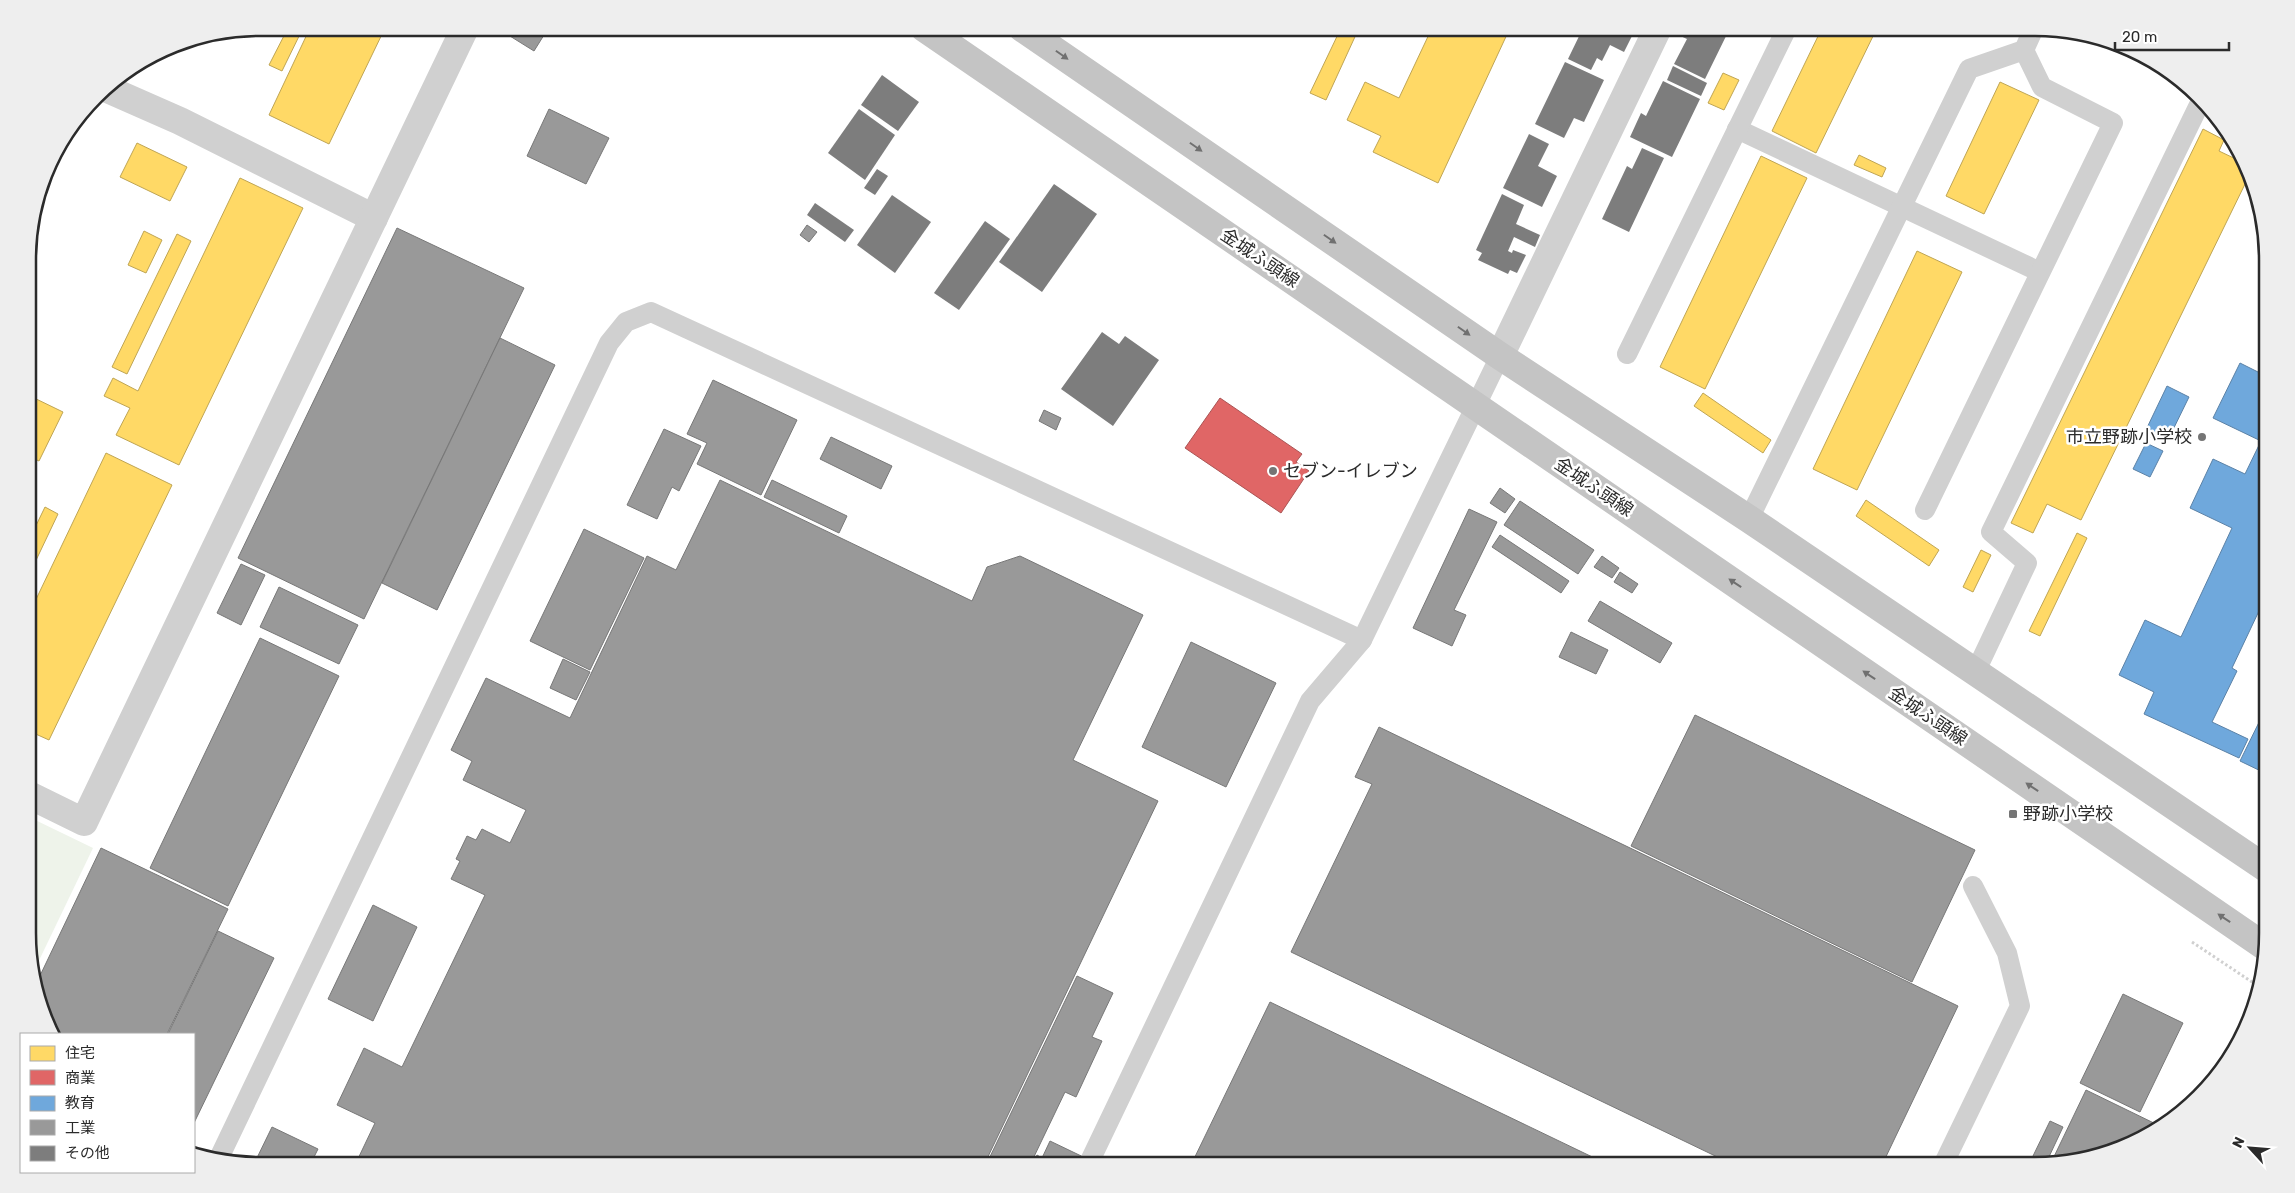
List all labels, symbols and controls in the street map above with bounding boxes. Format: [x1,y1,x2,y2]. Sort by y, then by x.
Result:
scale bar [2115,20,2229,52]
text: 20 m [2122,28,2157,46]
one-way arrow [1055,50,1069,60]
one-way arrow [1189,142,1203,152]
street label: 金城ふ頭線 [1217,224,1303,292]
one-way arrow [1323,234,1337,244]
one-way arrow [1457,326,1471,336]
place label: 市立野跡小学校 [2066,426,2192,448]
marker: 市立野跡小学校 [2196,431,2208,443]
street label: 金城ふ頭線 [1551,453,1637,521]
place label: セブン-イレブン [1283,460,1418,482]
marker: セブン-イレブン [1267,465,1279,477]
one-way arrow [1729,579,1742,588]
one-way arrow [1863,670,1876,680]
street label: 金城ふ頭線 [1885,682,1971,750]
one-way arrow [2026,782,2039,792]
place label: 野跡小学校 [2023,803,2113,825]
marker: 野跡小学校 [2007,808,2019,820]
one-way arrow [2217,913,2231,923]
legend [20,1033,195,1173]
text: 住宅 [65,1044,95,1062]
text: 商業 [65,1069,95,1087]
text: 教育 [65,1094,95,1112]
text: 工業 [65,1119,95,1137]
north arrow [2225,1123,2275,1173]
text: N [2229,1134,2249,1151]
text: その他 [65,1144,110,1162]

